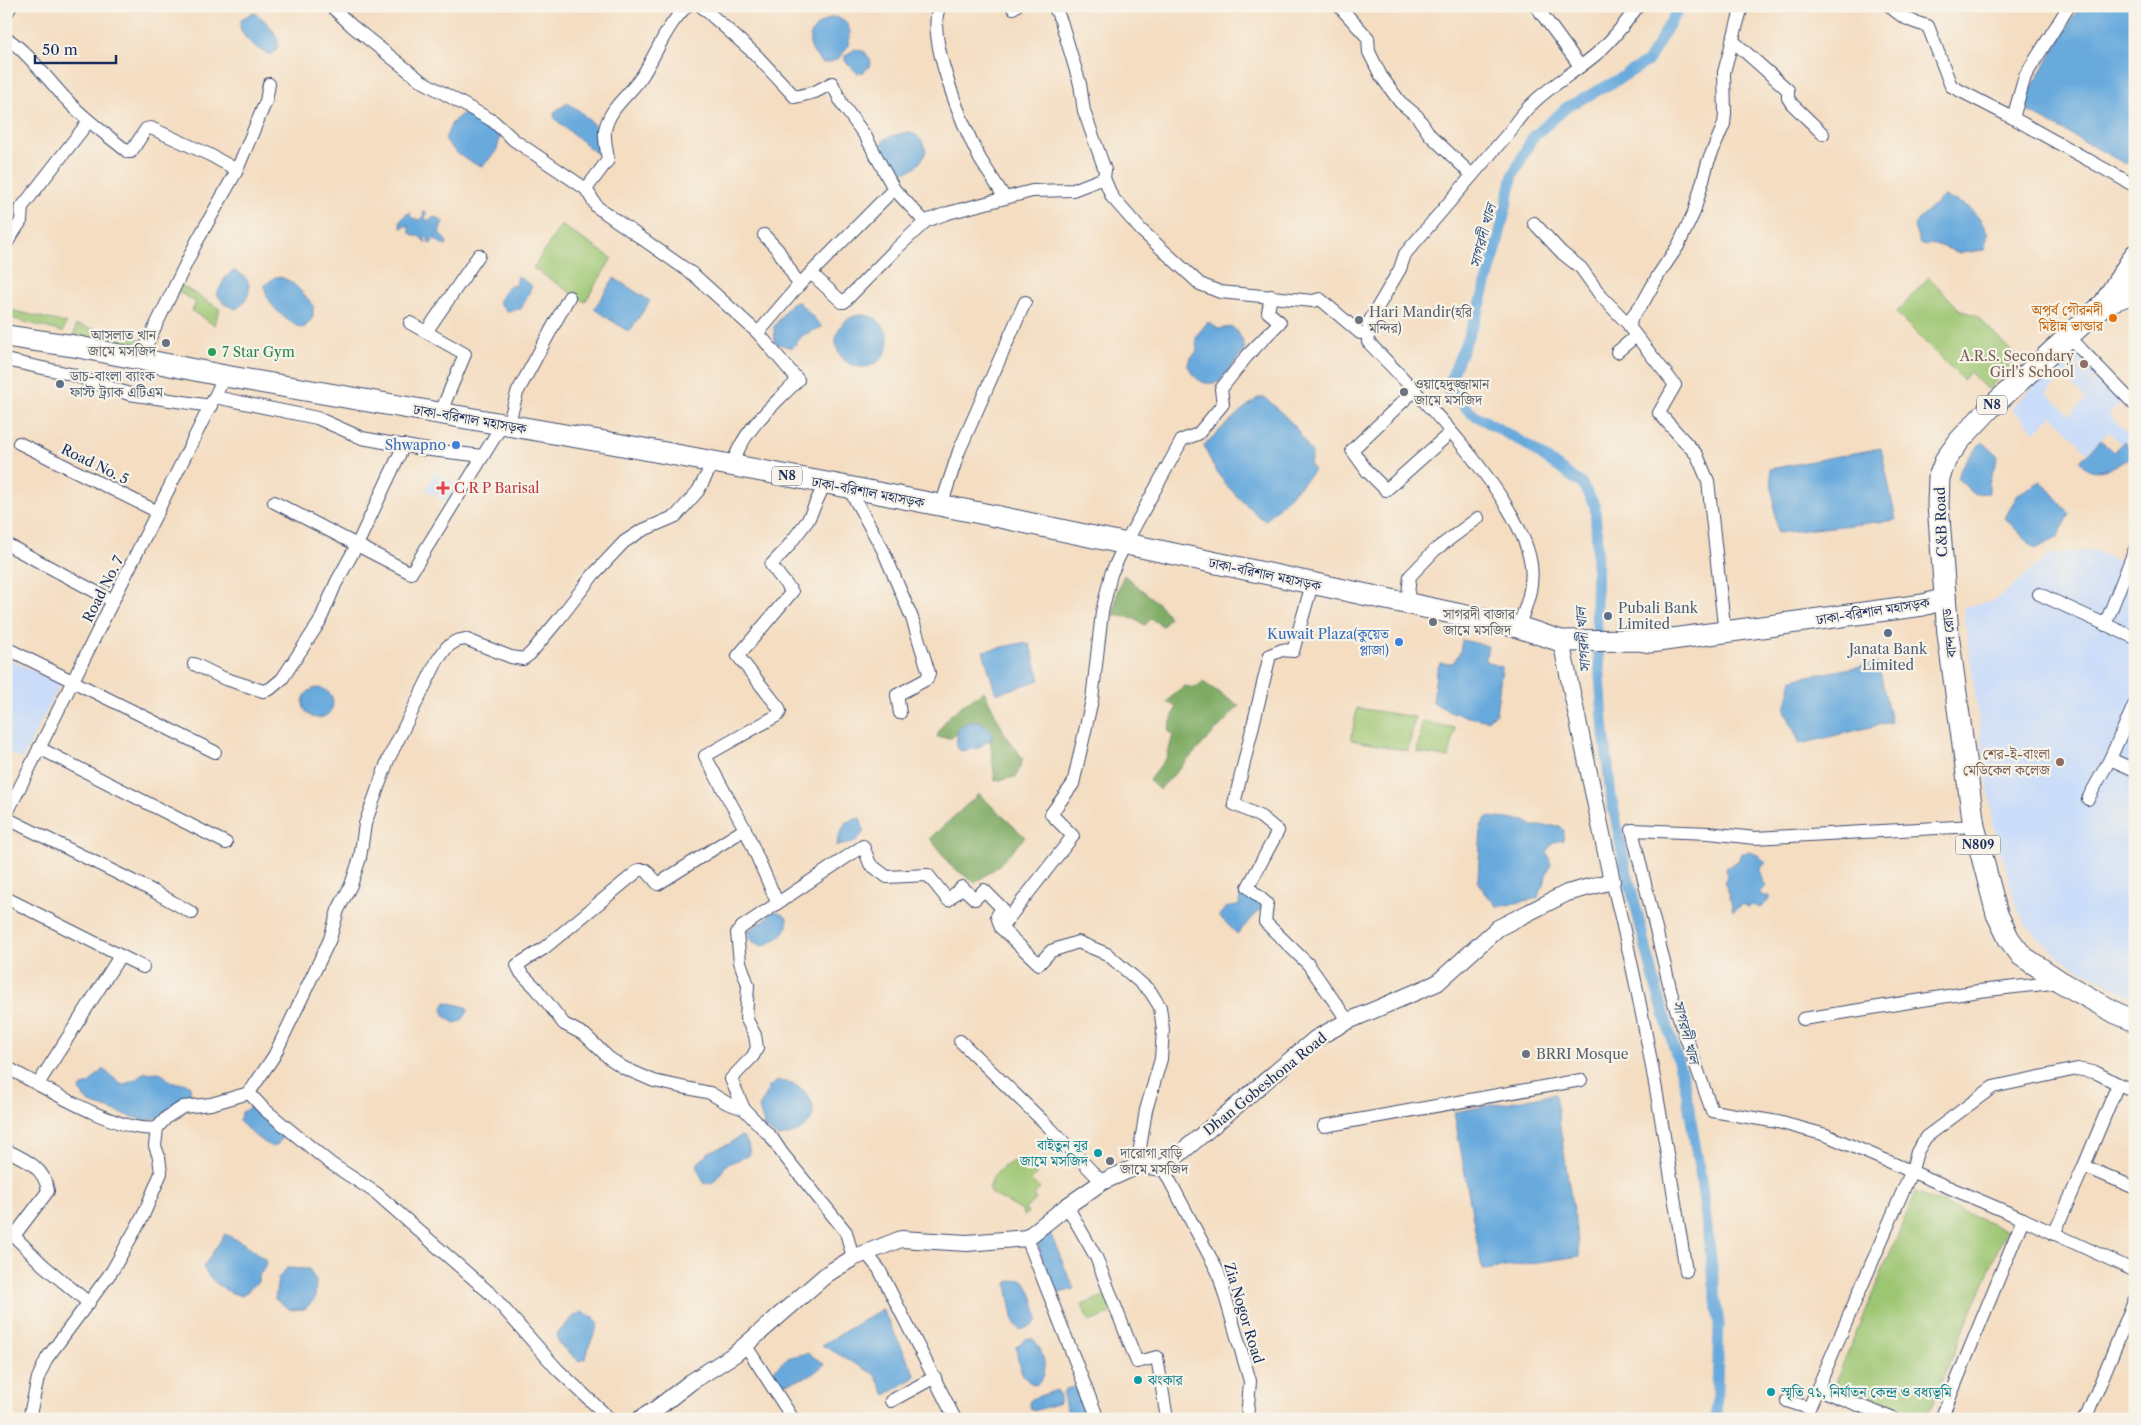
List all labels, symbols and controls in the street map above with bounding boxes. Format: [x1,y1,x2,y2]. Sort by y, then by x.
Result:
scale bar [35,32,116,64]
text: 50 m [42,40,78,59]
water label: সাগরদী খাল [1465,199,1501,270]
place label: অপূর্ব গৌরনদী মিষ্টান্ন ভান্ডার [2031,301,2104,335]
place label: Hari Mandir(হরি মন্দির) [1368,303,1473,337]
marker: অপূর্ব গৌরনদী মিষ্টান্ন ভান্ডার [2107,312,2119,324]
marker: Hari Mandir(হরি মন্দির) [1353,314,1365,326]
place label: আসলাত খান জামে মসজিদ [87,326,157,360]
marker: আসলাত খান জামে মসজিদ [160,337,172,349]
place label: 7 Star Gym [222,343,295,361]
marker: 7 Star Gym [206,346,218,358]
place label: A.R.S. Secondary Girl's School [1959,347,2074,381]
marker: A.R.S. Secondary Girl's School [2078,358,2090,370]
place label: ডাচ-বাংলা ব্যাংক ফাস্ট ট্র্যাক এটিএম [69,367,164,401]
place label: ওয়াহেদুজ্জামান জামে মসজিদ [1413,375,1490,409]
marker: ডাচ-বাংলা ব্যাংক ফাস্ট ট্র্যাক এটিএম [54,378,66,390]
marker: ওয়াহেদুজ্জামান জামে মসজিদ [1398,386,1410,398]
road number: N8 [1977,396,2007,414]
street label: ঢাকা-বরিশাল মহাসড়ক [411,400,529,438]
place label: Shwapno [385,436,446,454]
marker: Shwapno [450,439,462,451]
street label: Road No. 5 [58,440,132,488]
road number: N8 [772,466,802,486]
street label: ঢাকা-বরিশাল মহাসড়ক [809,472,927,512]
place label: C R P Barisal [454,479,539,497]
marker: C R P Barisal [436,481,450,495]
street label: C&B Road [1931,486,1951,557]
street label: Road No. 7 [79,553,128,625]
street label: ঢাকা-বরিশাল মহাসড়ক [1206,553,1324,595]
street label: ঢাকা-বরিশাল মহাসড়ক [1814,593,1932,629]
place label: Pubali Bank Limited [1618,599,1699,633]
water label: সাগরদী খাল [1571,604,1594,673]
place label: সাগরদী বাজার জামে মসজিদ [1442,605,1516,639]
street label: বান্দ রোড [1937,606,1961,659]
marker: Pubali Bank Limited [1602,610,1614,622]
marker: সাগরদী বাজার জামে মসজিদ [1427,616,1439,628]
place label: Kuwait Plaza(কুয়েত প্লাজা) [1267,625,1390,659]
marker: Janata Bank Limited [1882,627,1894,639]
marker: Kuwait Plaza(কুয়েত প্লাজা) [1393,636,1405,648]
place label: Janata Bank Limited [1847,640,1928,674]
place label: শের-ই-বাংলা মেডিকেল কলেজ [1963,745,2051,779]
marker: শের-ই-বাংলা মেডিকেল কলেজ [2054,756,2066,768]
road number: N809 [1956,836,2000,854]
water label: সাগরদী খাল [1669,998,1705,1068]
street label: Dhan Gobeshona Road [1200,1028,1331,1139]
place label: BRRI Mosque [1536,1045,1629,1063]
marker: BRRI Mosque [1520,1048,1532,1060]
place label: বাইতুন নূর জামে মসজিদ [1019,1136,1089,1170]
place label: দারোগা বাড়ি জামে মসজিদ [1119,1144,1189,1178]
marker: বাইতুন নূর জামে মসজিদ [1092,1147,1104,1159]
marker: দারোগা বাড়ি জামে মসজিদ [1104,1155,1116,1167]
street label: Zia Nogor Road [1220,1260,1268,1366]
place label: ঝংকার [1147,1371,1184,1389]
marker: ঝংকার [1132,1374,1144,1386]
place label: স্মৃতি ৭১, নির্যাতন কেন্দ্র ও বধ্যভূমি [1780,1383,1953,1401]
marker: স্মৃতি ৭১, নির্যাতন কেন্দ্র ও বধ্যভূমি [1765,1386,1777,1398]

